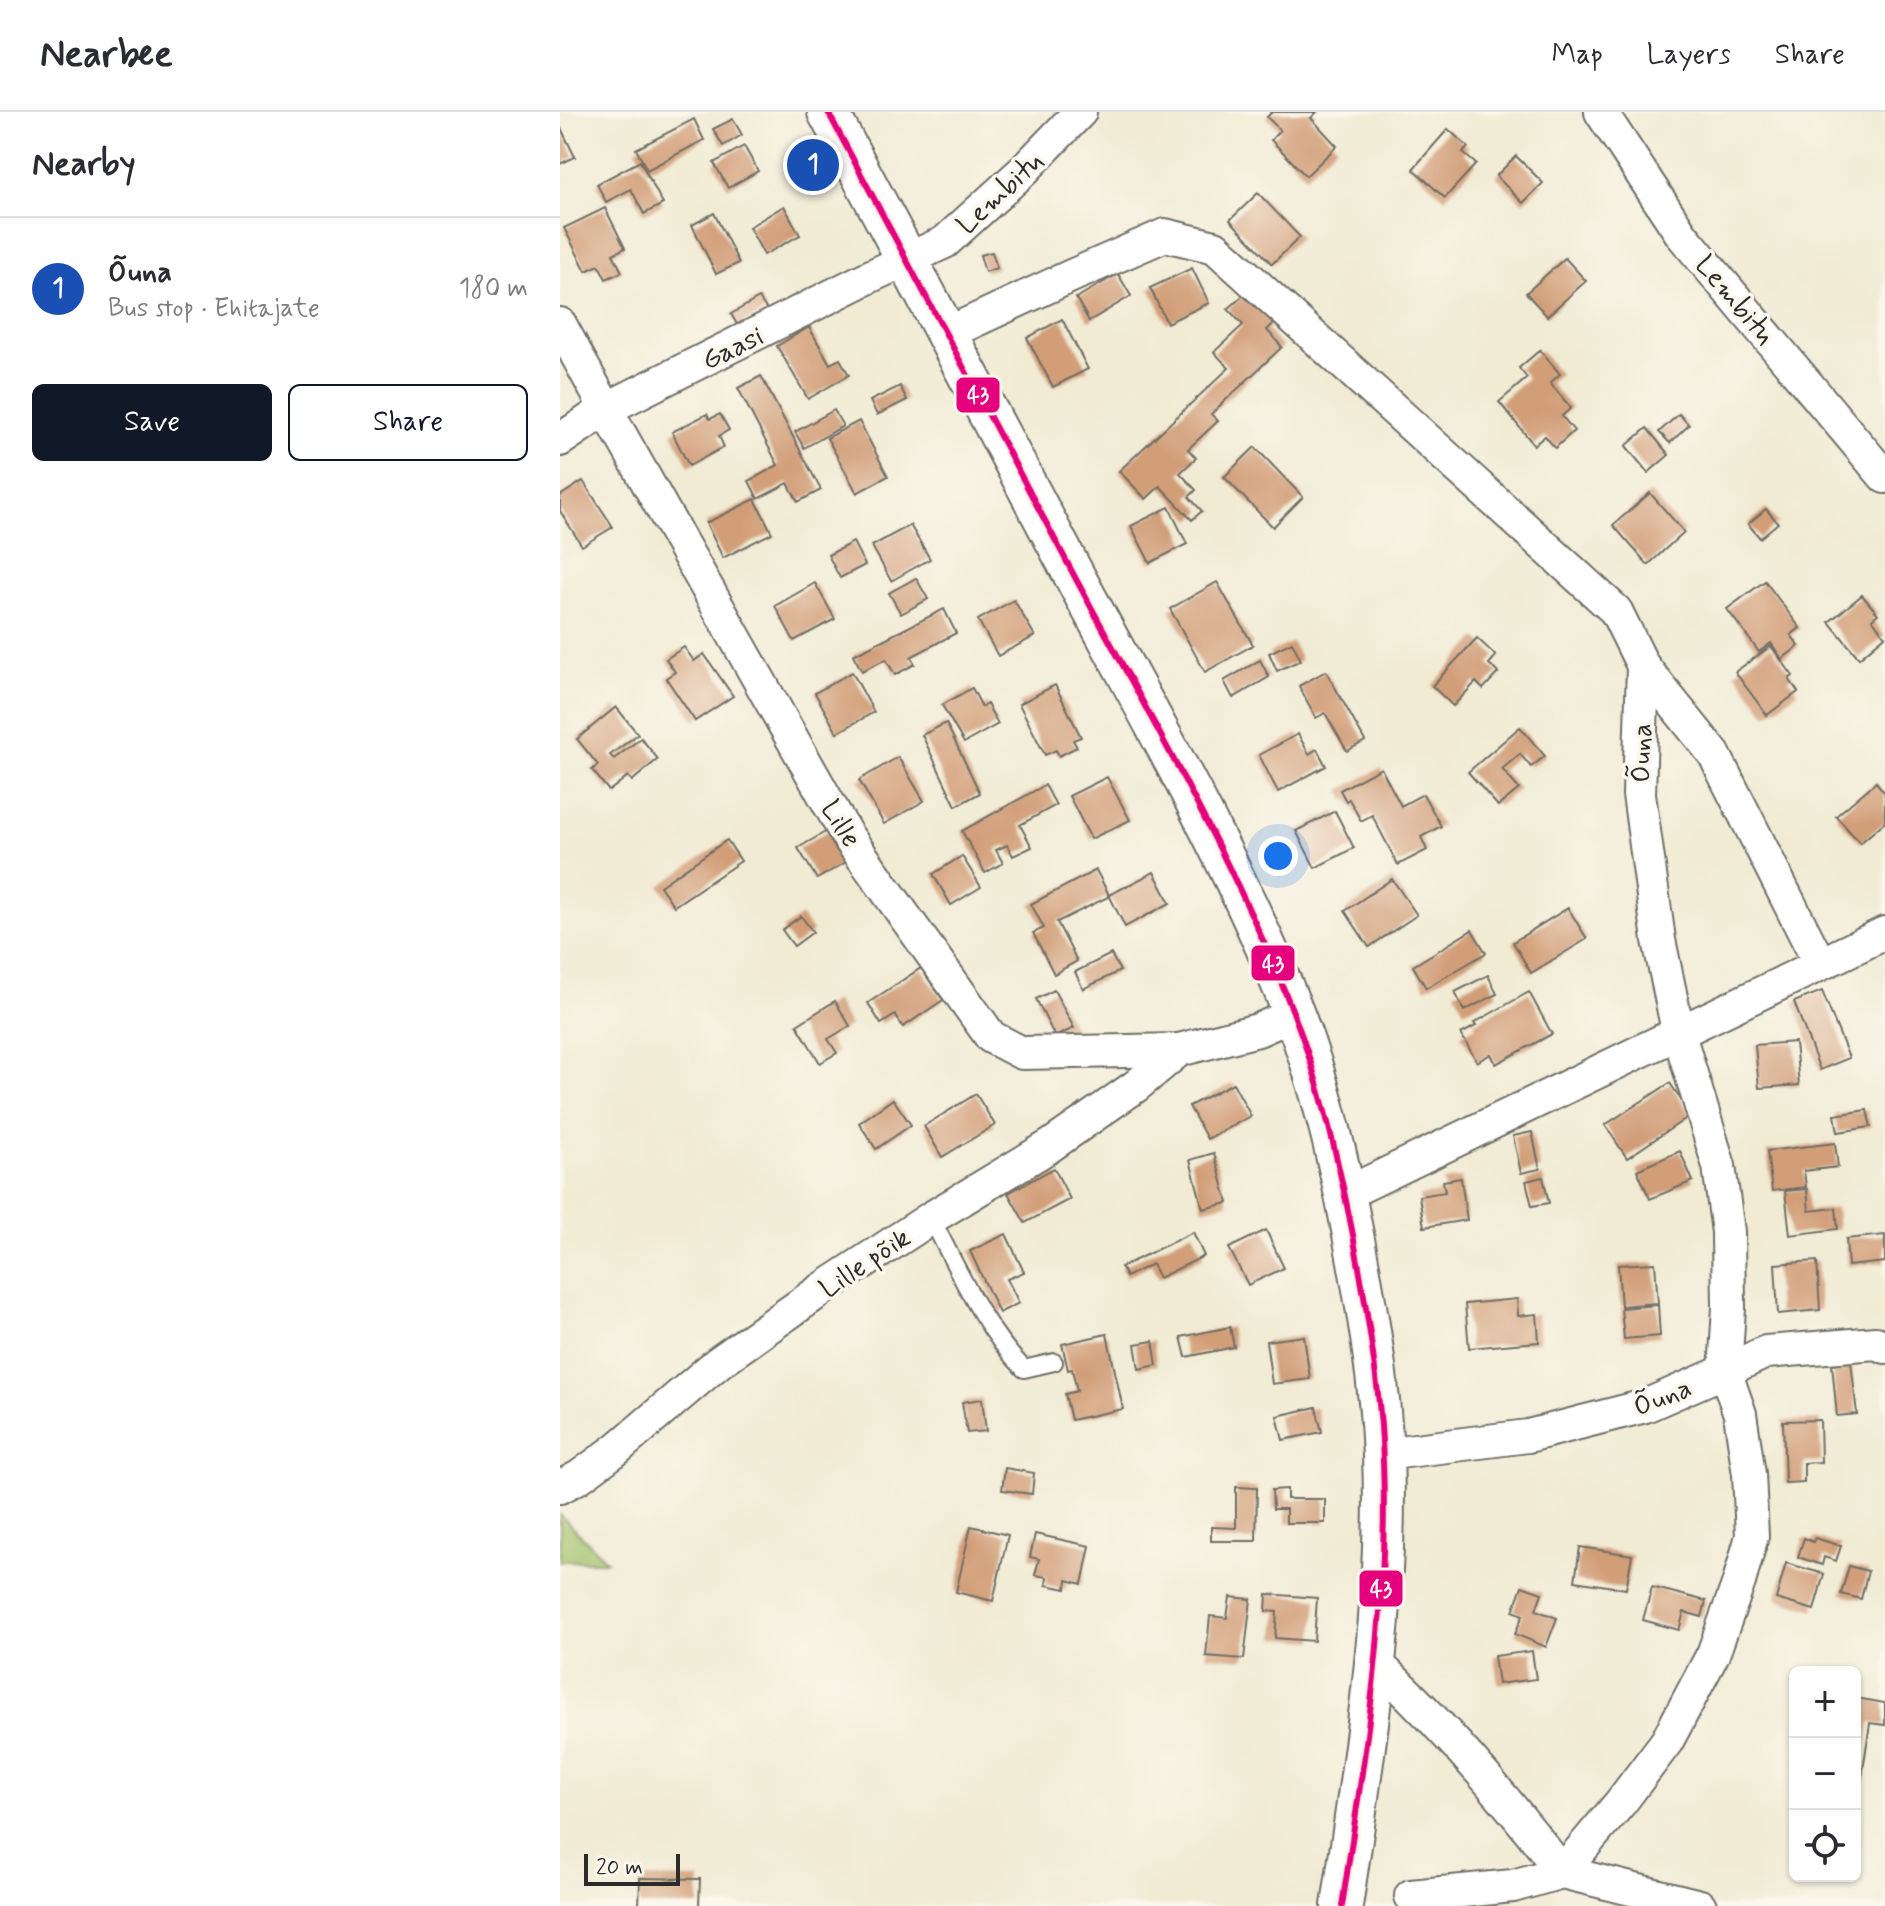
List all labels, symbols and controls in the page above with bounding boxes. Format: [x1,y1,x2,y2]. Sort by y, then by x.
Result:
text: Nearbee [40,31,173,80]
text: Map [1552,37,1603,74]
text: Layers [1647,37,1731,74]
text: Share [1775,37,1845,74]
pin: 1 [787,135,839,195]
text: Nearby [32,142,136,187]
street label: Lembitu [949,144,1052,244]
street label: Lembitu [1686,248,1782,353]
text: Õuna [108,253,172,292]
text: 1 [52,272,64,306]
text: 180 m [459,272,528,306]
text: Bus stop · Ehitajate [108,292,320,326]
street label: Gaasi [696,319,770,380]
line badge: 43 [955,376,1001,414]
text: 43 [967,382,990,410]
button: Save [32,384,272,461]
button: Share [288,384,528,461]
street label: Õuna [1623,723,1662,783]
street label: Lille [811,794,869,855]
your location [1258,836,1298,876]
line badge: 43 [1250,944,1296,982]
text: 43 [1262,951,1285,979]
street label: Lille põik [813,1220,918,1308]
street label: Õuna [1628,1370,1697,1426]
line badge: 43 [1358,1569,1404,1608]
text: 43 [1370,1576,1393,1604]
map controls [1789,1666,1861,1882]
button: + [1789,1666,1861,1738]
button: − [1789,1738,1861,1810]
button: locate [1789,1810,1861,1882]
scale bar [584,1850,680,1886]
text: 20 m [596,1854,643,1882]

